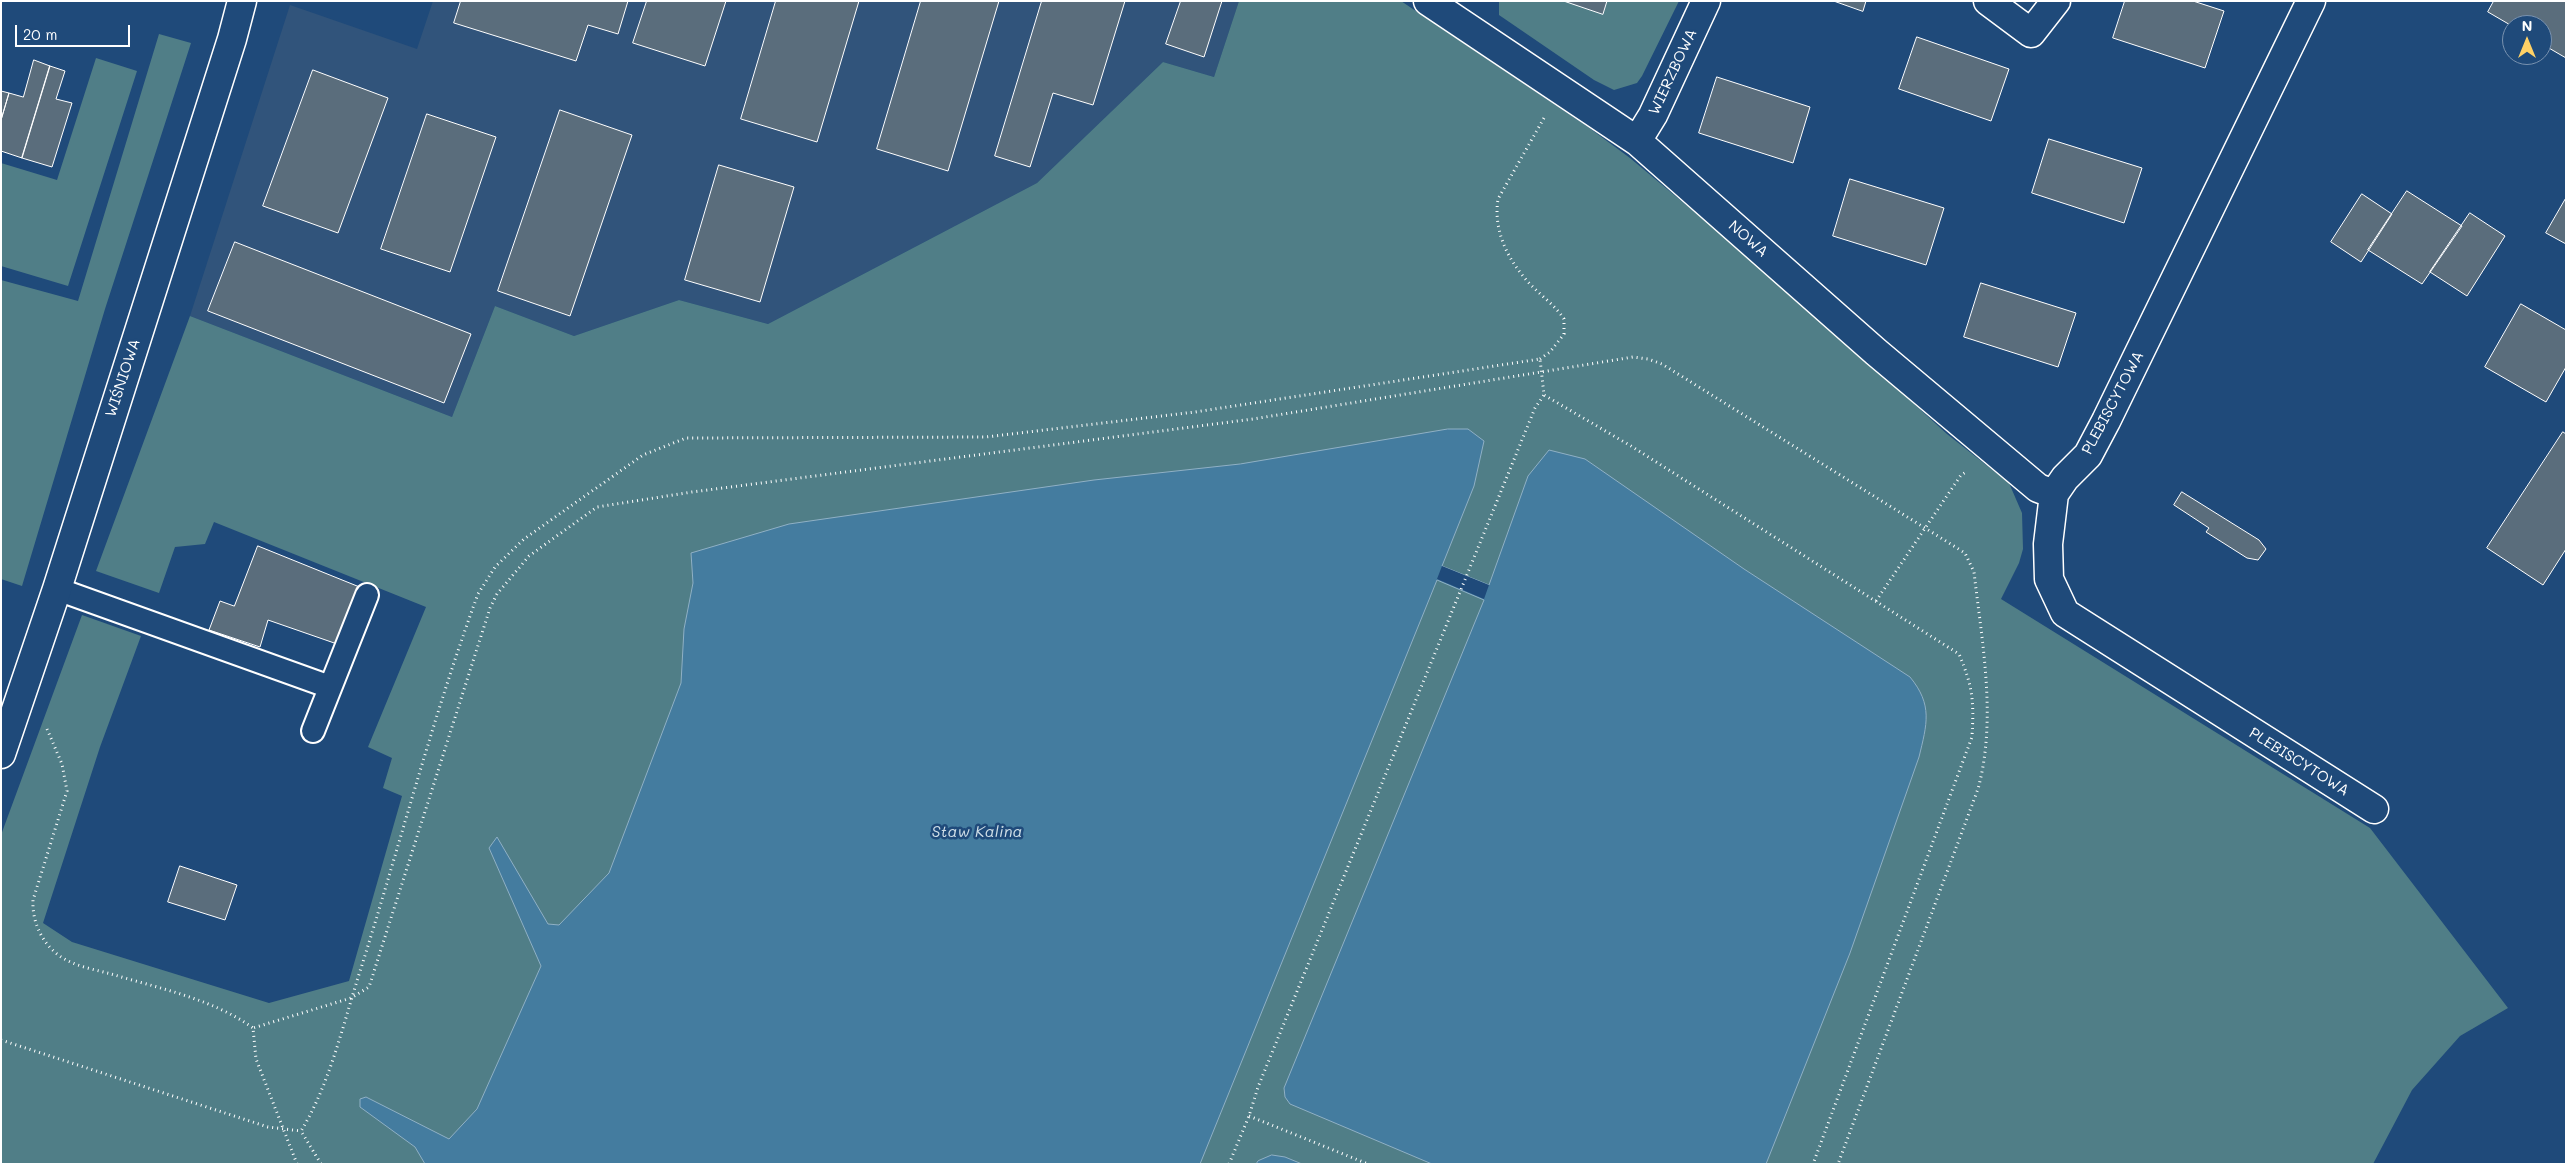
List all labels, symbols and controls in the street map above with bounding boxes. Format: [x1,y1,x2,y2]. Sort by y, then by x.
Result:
scale bar [18,15,132,47]
north arrow [2502,15,2552,65]
text: N [2522,16,2532,35]
text: 20 m [23,24,57,44]
street label: WIERZBOWA [1645,26,1701,118]
street label: NOWA [1725,217,1771,261]
street label: WIŚNIOWA [102,337,144,419]
street label: PLEBISCYTOWA [2078,348,2148,458]
street label: PLEBISCYTOWA [2246,724,2352,800]
water label: Staw Kalina [932,822,1022,842]

